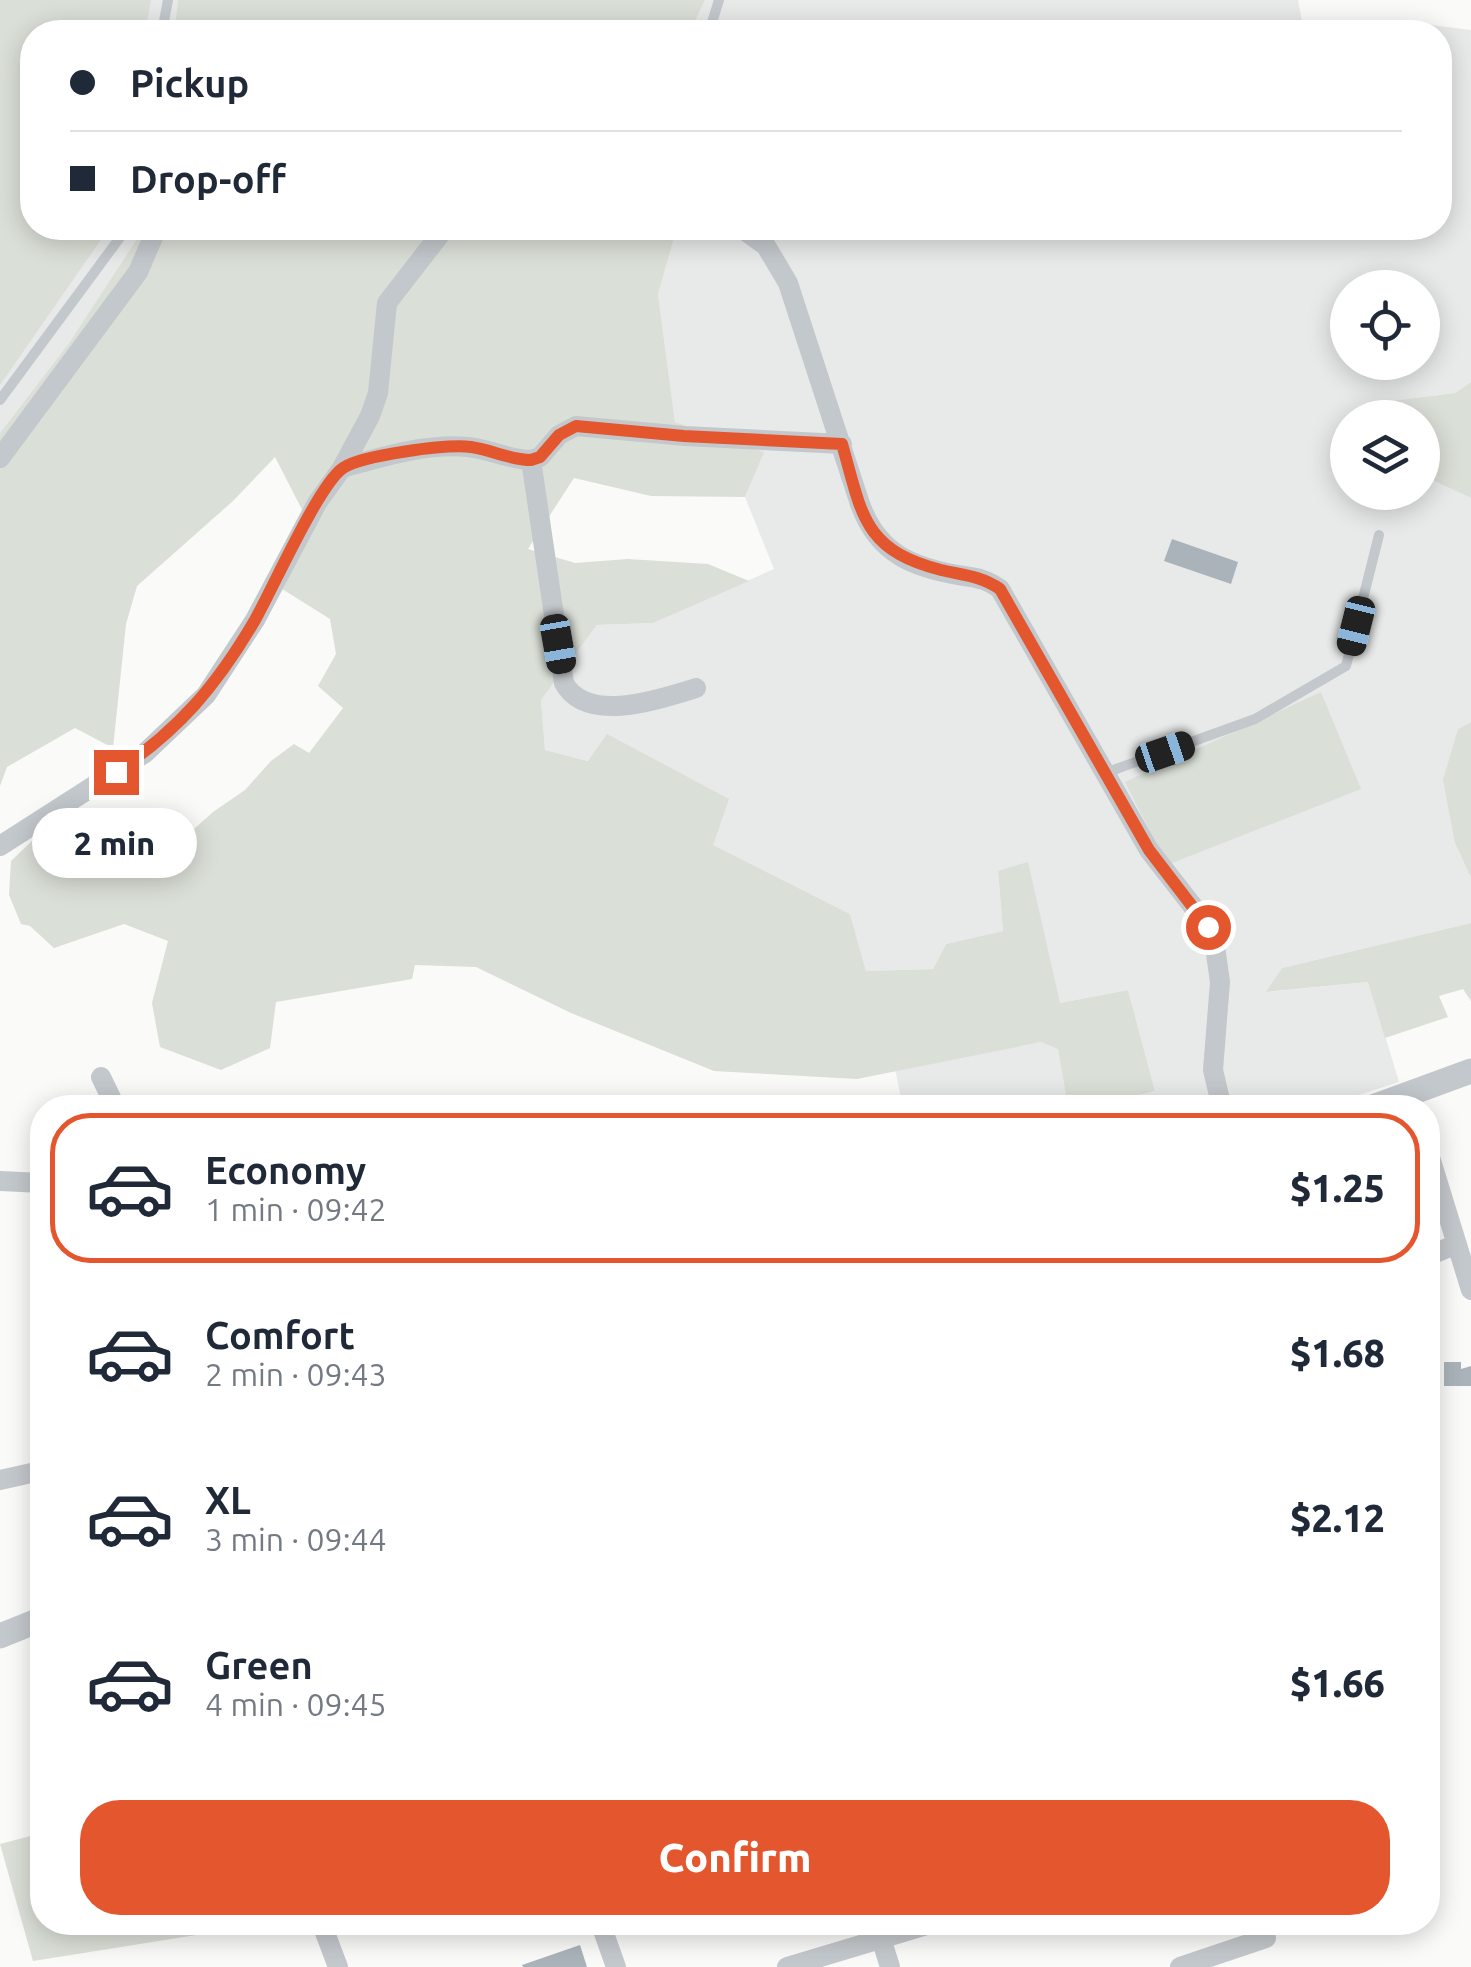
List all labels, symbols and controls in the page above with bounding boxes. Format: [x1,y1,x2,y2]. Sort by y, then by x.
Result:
text: Pickup [130,62,249,104]
text: Drop-off [130,158,286,200]
map controls [1330,270,1440,510]
button: locate [1330,270,1440,380]
button: layers [1330,400,1440,510]
car [1334,593,1378,659]
car [538,612,578,676]
car [1132,728,1198,776]
route end [94,750,139,795]
callout: 2 min [34,807,198,877]
text: 2 min [74,825,155,861]
route start [1186,905,1231,950]
icon: car [85,1143,175,1233]
text: Economy [205,1149,366,1191]
text: $1.25 [1290,1167,1385,1209]
text: 1 min · 09:42 [205,1191,387,1227]
icon: car [85,1308,175,1398]
text: Comfort [205,1314,355,1356]
text: $1.68 [1290,1332,1385,1374]
text: 2 min · 09:43 [205,1356,387,1392]
icon: car [85,1473,175,1563]
text: XL [205,1479,251,1521]
text: $2.12 [1290,1497,1385,1539]
text: 3 min · 09:44 [205,1521,387,1557]
icon: car [85,1638,175,1728]
text: Green [205,1644,313,1686]
text: $1.66 [1290,1662,1385,1704]
text: 4 min · 09:45 [205,1686,387,1722]
button: Confirm [80,1800,1390,1915]

